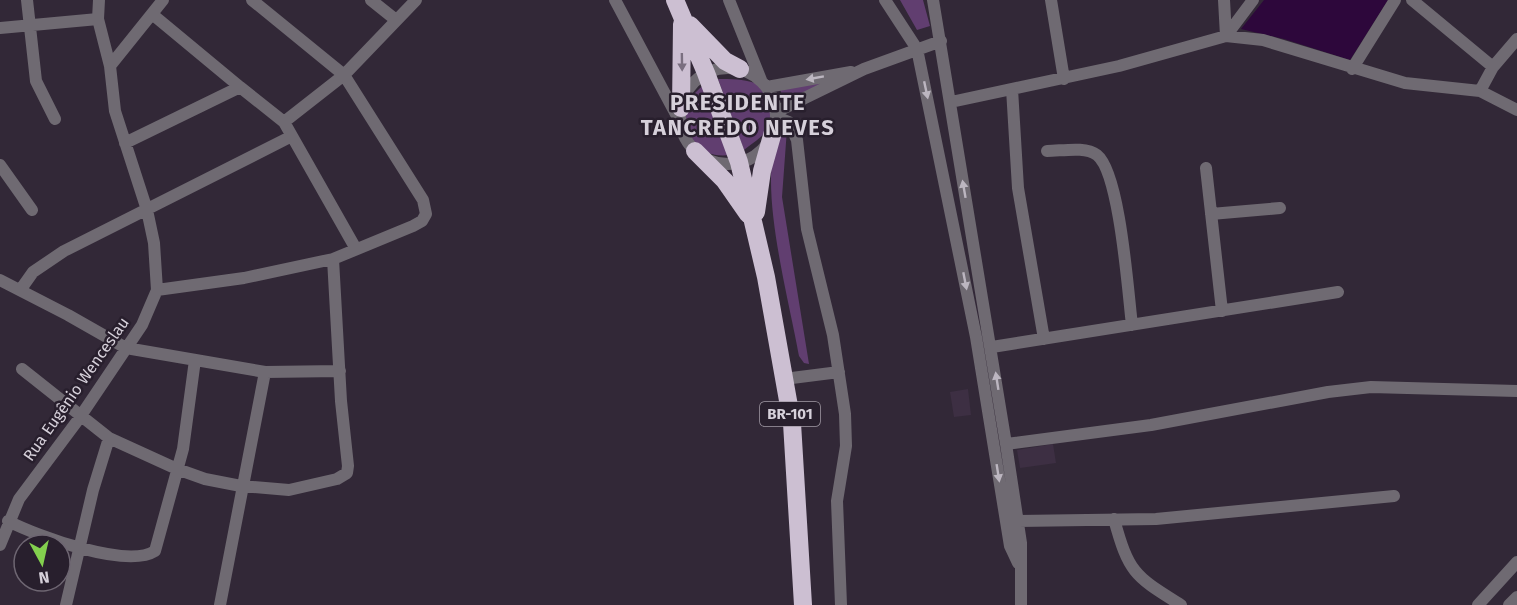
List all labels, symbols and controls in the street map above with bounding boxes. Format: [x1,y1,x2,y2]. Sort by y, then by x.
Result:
one-way arrow [677,53,687,72]
one-way arrow [806,74,825,83]
one-way arrow [922,81,931,100]
district label: PRESIDENTE TANCREDO NEVES [641,89,835,141]
one-way arrow [960,179,969,198]
one-way arrow [961,272,970,291]
street label: Rua Eugênio Wenceslau [19,313,133,465]
one-way arrow [992,372,1001,391]
road number: BR-101 [760,402,820,426]
one-way arrow [994,464,1003,483]
north arrow [12,533,72,593]
text: N [37,567,51,588]

